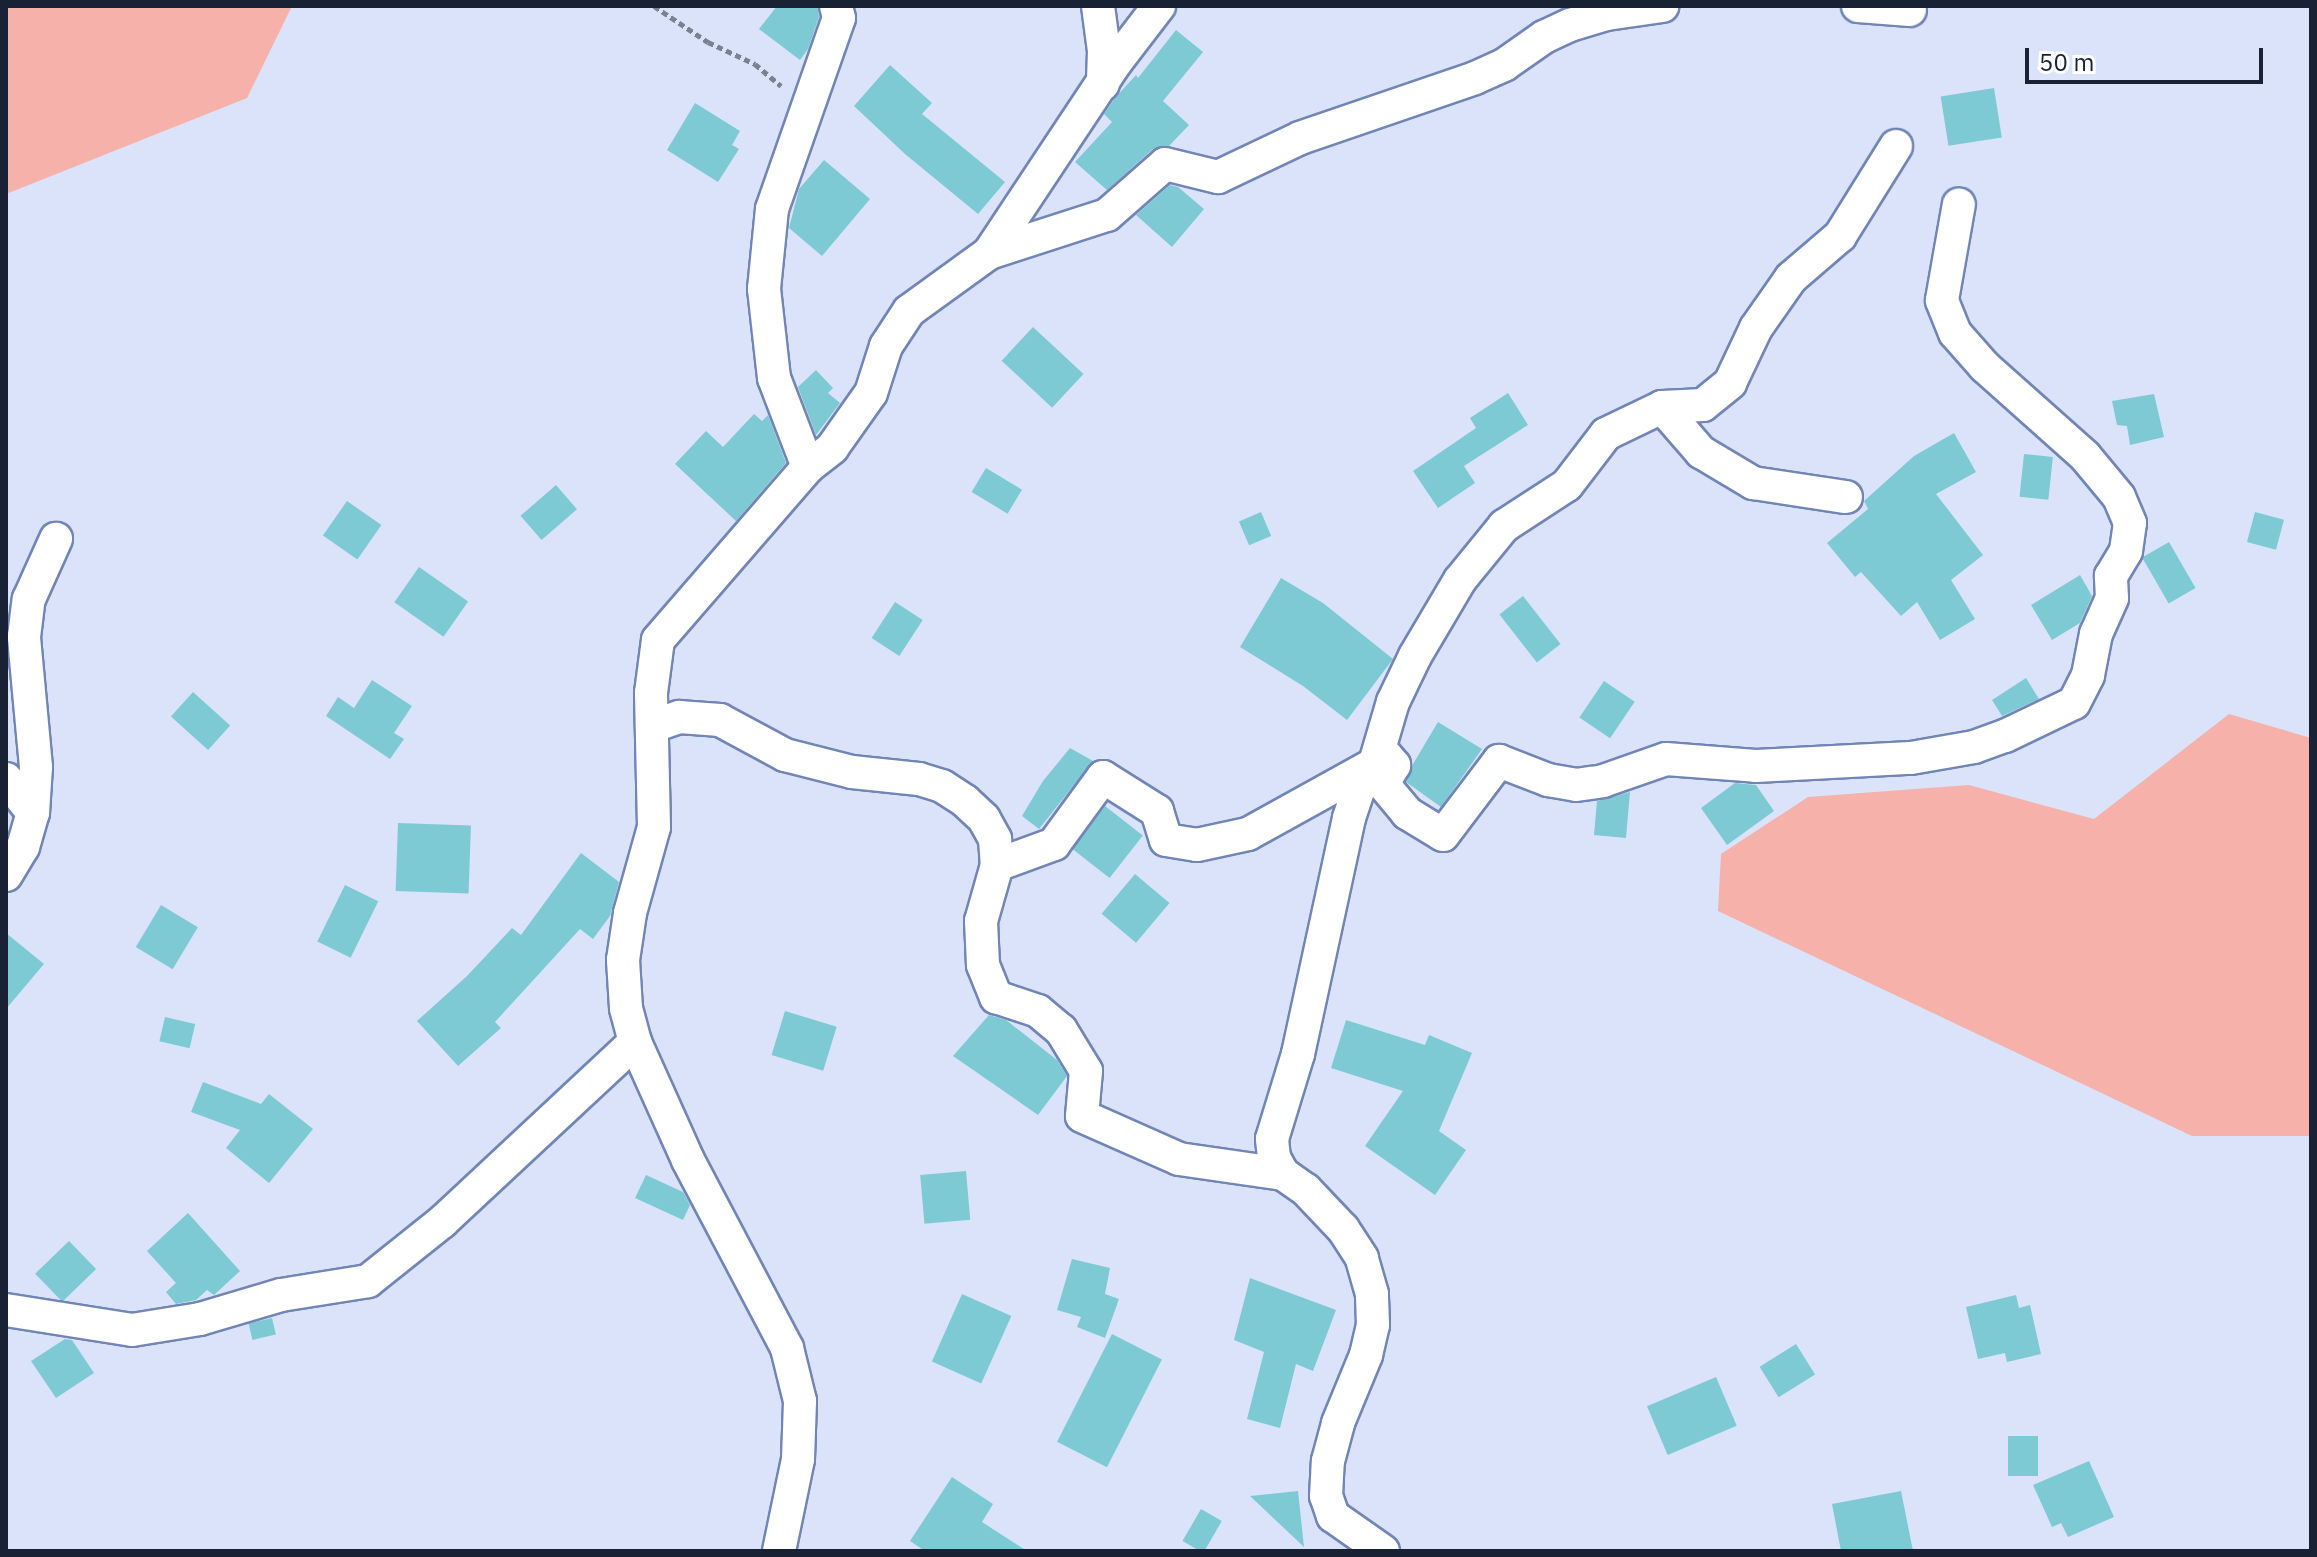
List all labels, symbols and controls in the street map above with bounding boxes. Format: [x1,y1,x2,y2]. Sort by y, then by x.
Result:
scale bar [2029,32,2267,82]
text: 50 m [2039,46,2094,78]

